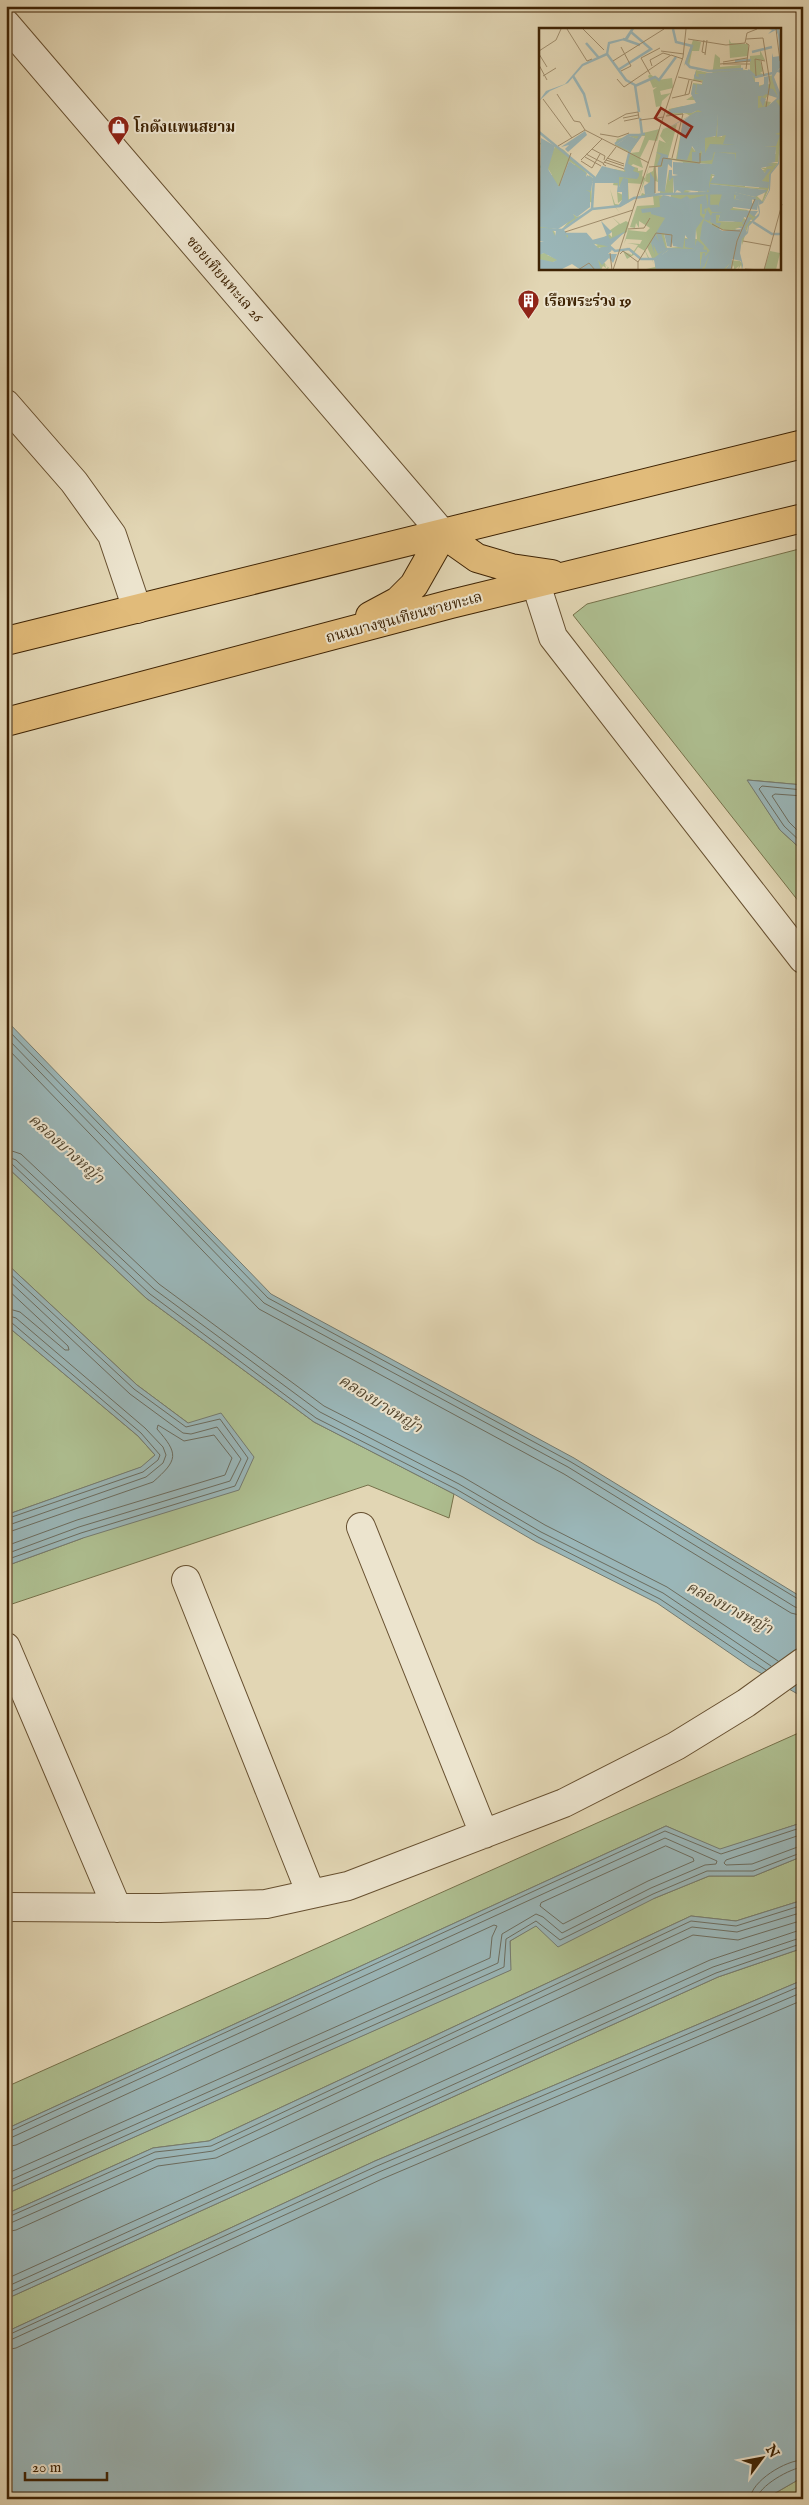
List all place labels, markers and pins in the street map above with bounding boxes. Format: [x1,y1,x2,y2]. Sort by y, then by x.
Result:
shop icon: โกดังแพนสยาม [106,115,130,146]
place label: โกดังแพนสยาม [133,116,235,137]
building icon: เรือพระร่วง 19 [516,289,540,320]
place label: เรือพระร่วง 19 [544,292,632,311]

